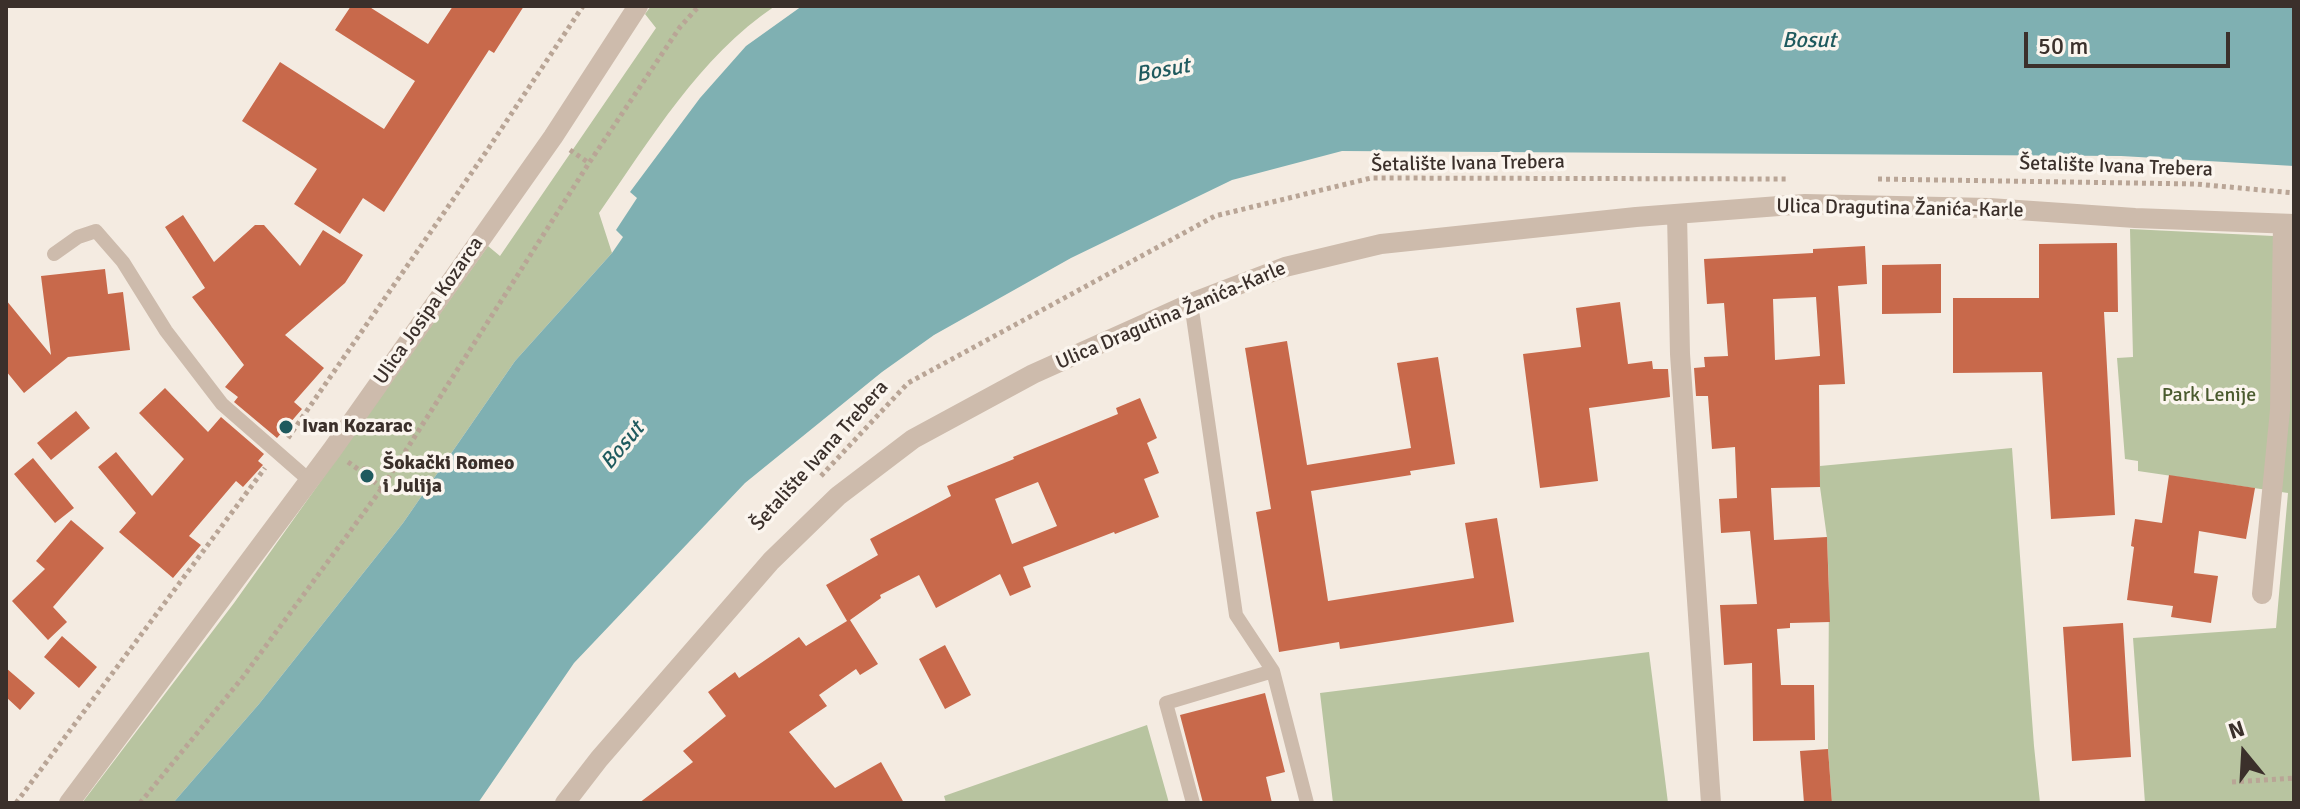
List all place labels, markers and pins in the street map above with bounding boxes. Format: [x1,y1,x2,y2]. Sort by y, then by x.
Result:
place label: Ivan Kozarac [302,415,412,439]
marker: Ivan Kozarac [277,418,295,436]
place label: Šokački Romeo i Julija [383,452,514,499]
marker: Šokački Romeo i Julija [358,467,376,485]

